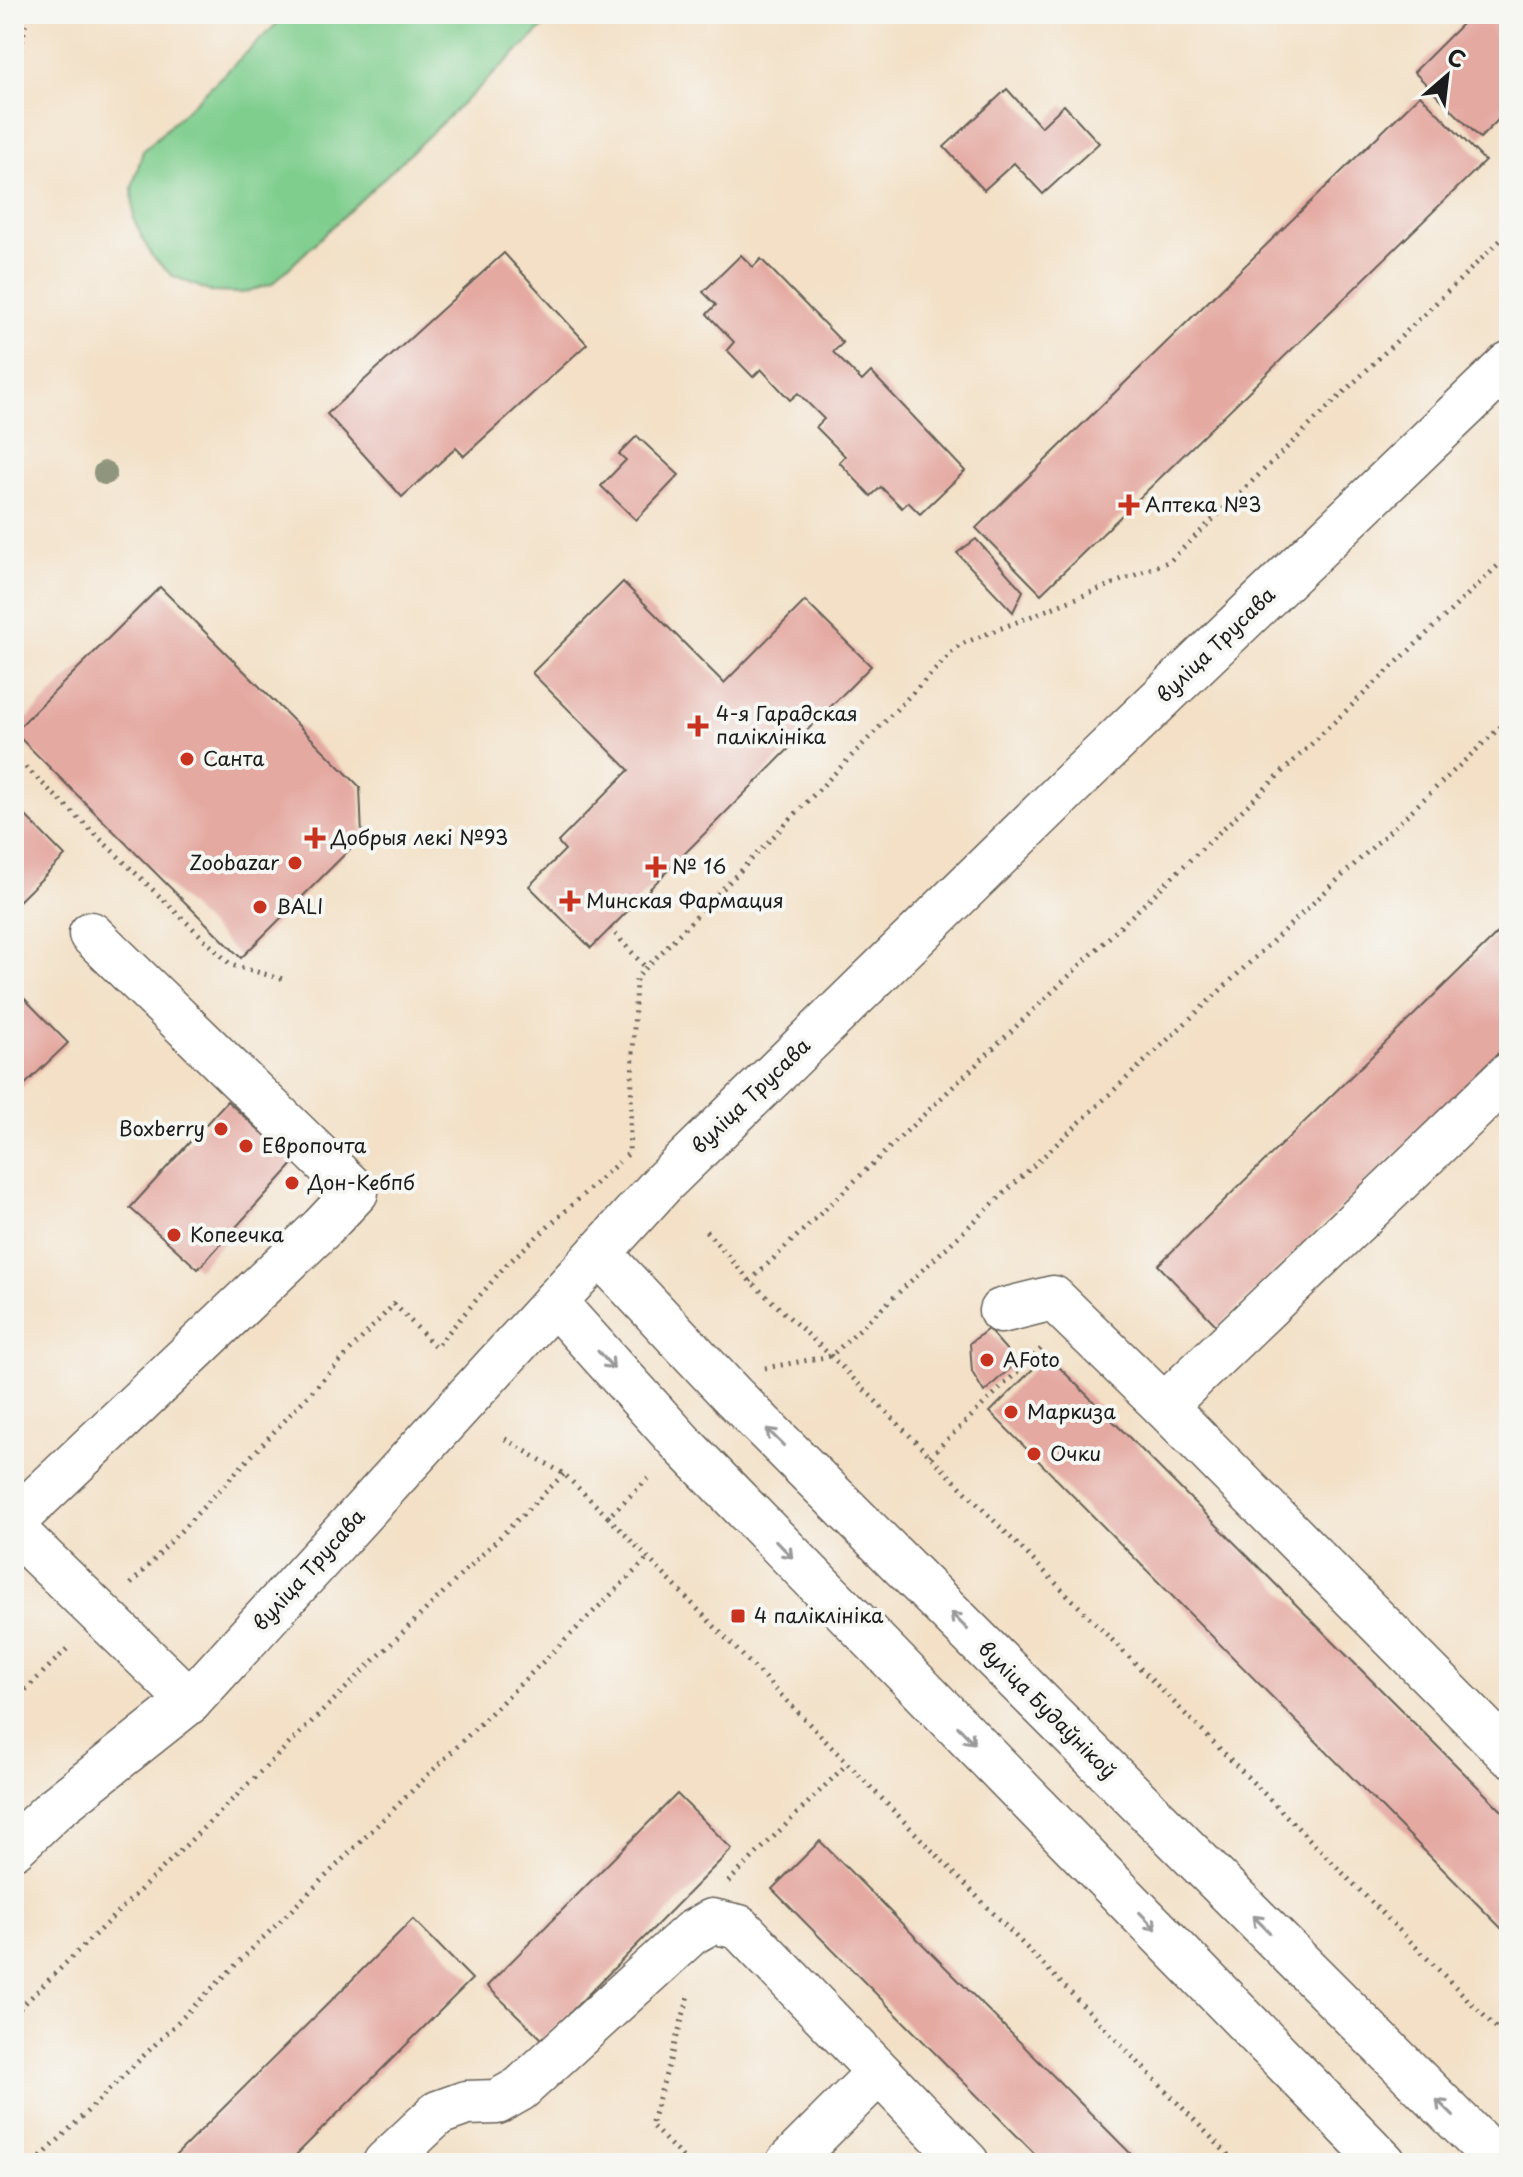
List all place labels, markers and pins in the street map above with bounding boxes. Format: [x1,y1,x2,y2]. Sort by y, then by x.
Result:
place label: Аптека №3 [1145,489,1261,519]
marker: Аптека №3 [1120,496,1138,514]
place label: 4-я Гарадская паліклініка [716,698,858,751]
marker: 4-я Гарадская паліклініка [687,715,709,737]
place label: Санта [203,743,265,773]
marker: Санта [178,750,196,768]
place label: Добрыя лекі №93 [330,822,508,852]
marker: Добрыя лекі №93 [306,829,324,847]
place label: Zoobazar [189,847,279,877]
place label: № 16 [672,851,726,881]
marker: Zoobazar [286,854,304,872]
marker: № 16 [647,858,665,876]
place label: Минская Фармация [586,885,784,915]
place label: BALI [276,891,323,921]
marker: Минская Фармация [561,892,579,910]
marker: BALI [251,898,269,916]
place label: Boxberry [119,1113,205,1143]
marker: Boxberry [212,1120,230,1138]
place label: Европочта [262,1130,367,1160]
marker: Европочта [237,1137,255,1155]
place label: Дон-Кебпб [307,1167,415,1197]
marker: Дон-Кебпб [283,1174,301,1192]
place label: Копеечка [190,1219,284,1249]
marker: Копеечка [165,1226,183,1244]
place label: AFoto [1003,1344,1060,1374]
marker: AFoto [978,1351,996,1369]
place label: Маркиза [1027,1396,1116,1426]
marker: Маркиза [1002,1403,1020,1421]
place label: Очки [1050,1438,1101,1468]
marker: Очки [1025,1445,1043,1463]
place label: 4 паліклініка [754,1600,884,1630]
marker: 4 паліклініка [729,1607,747,1625]

